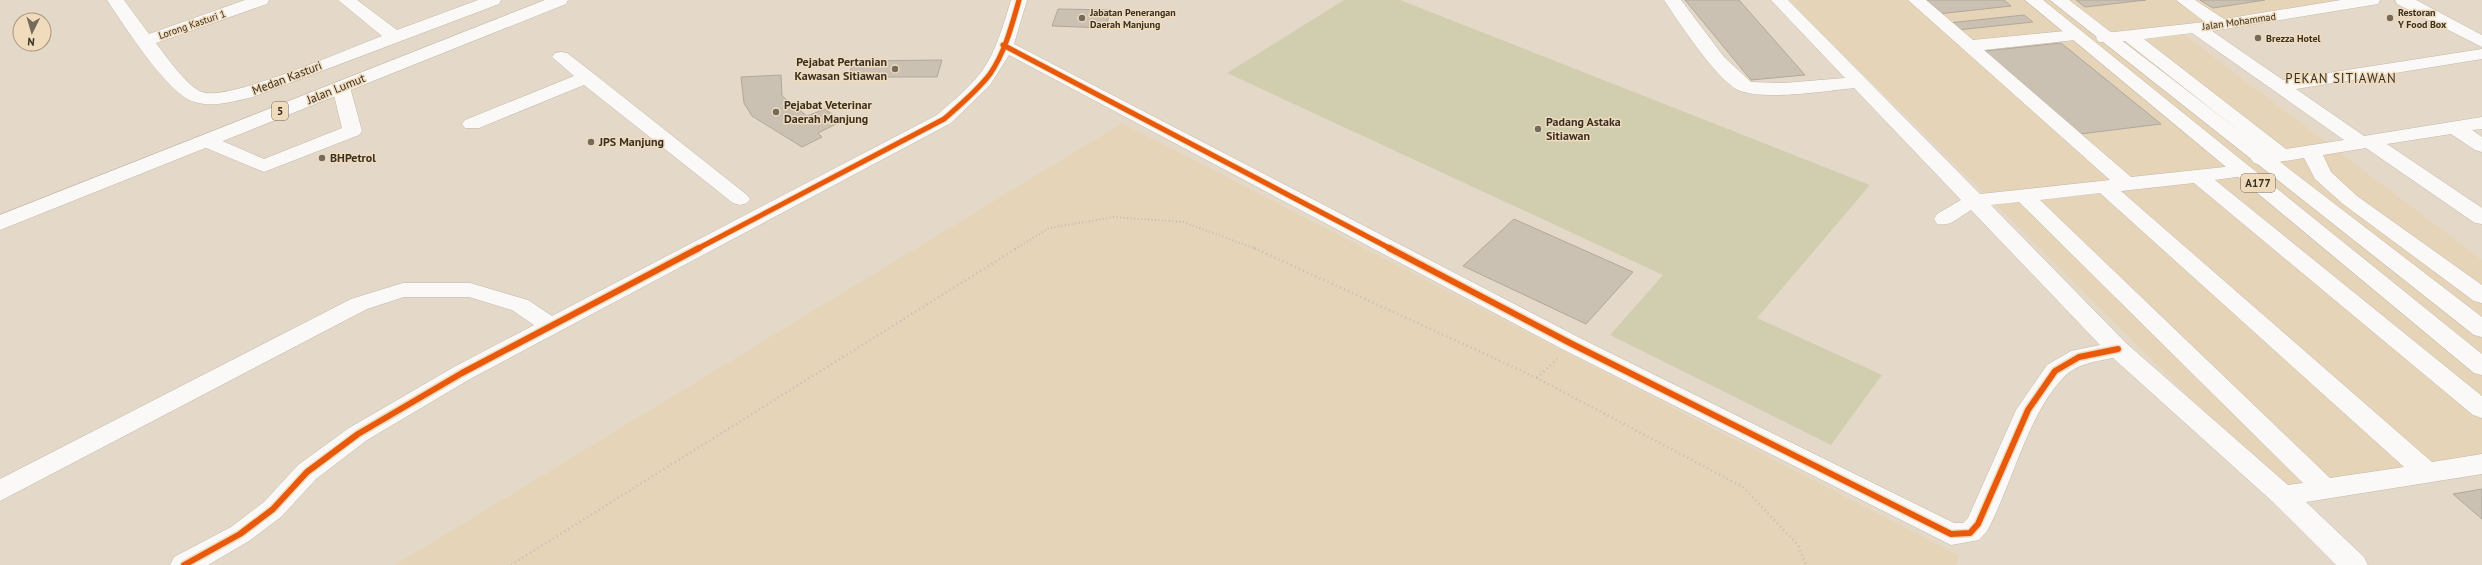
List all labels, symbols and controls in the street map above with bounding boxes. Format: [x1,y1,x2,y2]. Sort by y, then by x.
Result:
place label: Jabatan Penerangan Daerah Manjung [1089,6,1176,31]
place label: Restoran Y Food Box [2397,6,2447,31]
street label: Lorong Kasturi 1 [157,7,227,42]
street label: Jalan Mohammad [2200,10,2277,33]
north arrow [12,12,52,52]
marker: Jabatan Penerangan Daerah Manjung [1077,13,1087,23]
marker: Restoran Y Food Box [2385,13,2395,23]
place label: Brezza Hotel [2266,32,2321,45]
marker: Brezza Hotel [2253,33,2263,43]
text: N [27,35,35,49]
place label: Pejabat Pertanian Kawasan Sitiawan [795,54,887,83]
street label: Medan Kasturi [250,57,324,98]
marker: Pejabat Pertanian Kawasan Sitiawan [890,64,900,74]
street label: Jalan Lumut [304,70,367,107]
district label: PEKAN SITIAWAN [2285,70,2397,87]
place label: Pejabat Veterinar Daerah Manjung [784,97,873,126]
road number: 5 [272,102,288,120]
marker: Pejabat Veterinar Daerah Manjung [771,107,781,117]
place label: Padang Astaka Sitiawan [1546,114,1621,143]
marker: Padang Astaka Sitiawan [1533,124,1543,134]
place label: JPS Manjung [598,134,664,149]
marker: JPS Manjung [586,137,596,147]
place label: BHPetrol [330,150,376,165]
marker: BHPetrol [317,153,327,163]
road number: A177 [2241,174,2275,192]

